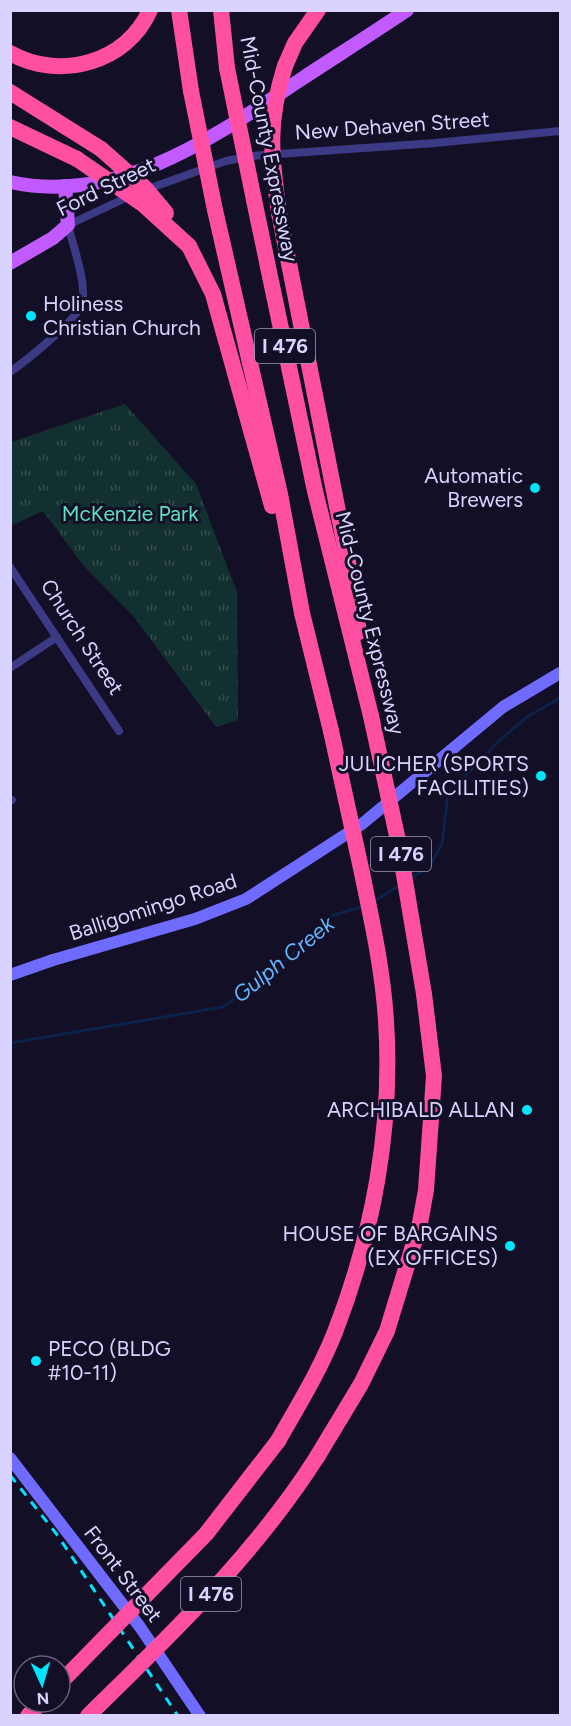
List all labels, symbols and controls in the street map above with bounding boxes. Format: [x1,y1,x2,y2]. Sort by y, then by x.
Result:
street label: Mid-County Expressway [235,34,304,264]
street label: New Dehaven Street [294,106,490,145]
street label: Ford Street [52,152,159,221]
place label: Holiness Christian Church [43,291,201,340]
marker: Holiness Christian Church [24,309,38,323]
road number: I 476 [255,329,315,363]
place label: Automatic Brewers [424,463,523,512]
marker: Automatic Brewers [528,481,542,495]
park label: McKenzie Park [62,501,199,526]
street label: Mid-County Expressway [331,509,410,737]
street label: Church Street [36,574,129,699]
place label: JULICHER (SPORTS FACILITIES) [339,751,529,800]
marker: JULICHER (SPORTS FACILITIES) [534,769,548,783]
road number: I 476 [371,837,431,871]
street label: Balligomingo Road [66,868,240,945]
water label: Gulph Creek [227,909,341,1008]
place label: ARCHIBALD ALLAN [327,1097,515,1122]
marker: ARCHIBALD ALLAN [520,1103,534,1117]
place label: HOUSE OF BARGAINS (EX OFFICES) [283,1221,498,1270]
marker: HOUSE OF BARGAINS (EX OFFICES) [503,1239,517,1253]
place label: PECO (BLDG #10-11) [48,1336,171,1385]
marker: PECO (BLDG #10-11) [29,1354,43,1368]
street label: Front Street [79,1521,168,1627]
road number: I 476 [181,1577,241,1611]
north arrow [12,1654,72,1714]
text: N [36,1689,50,1708]

